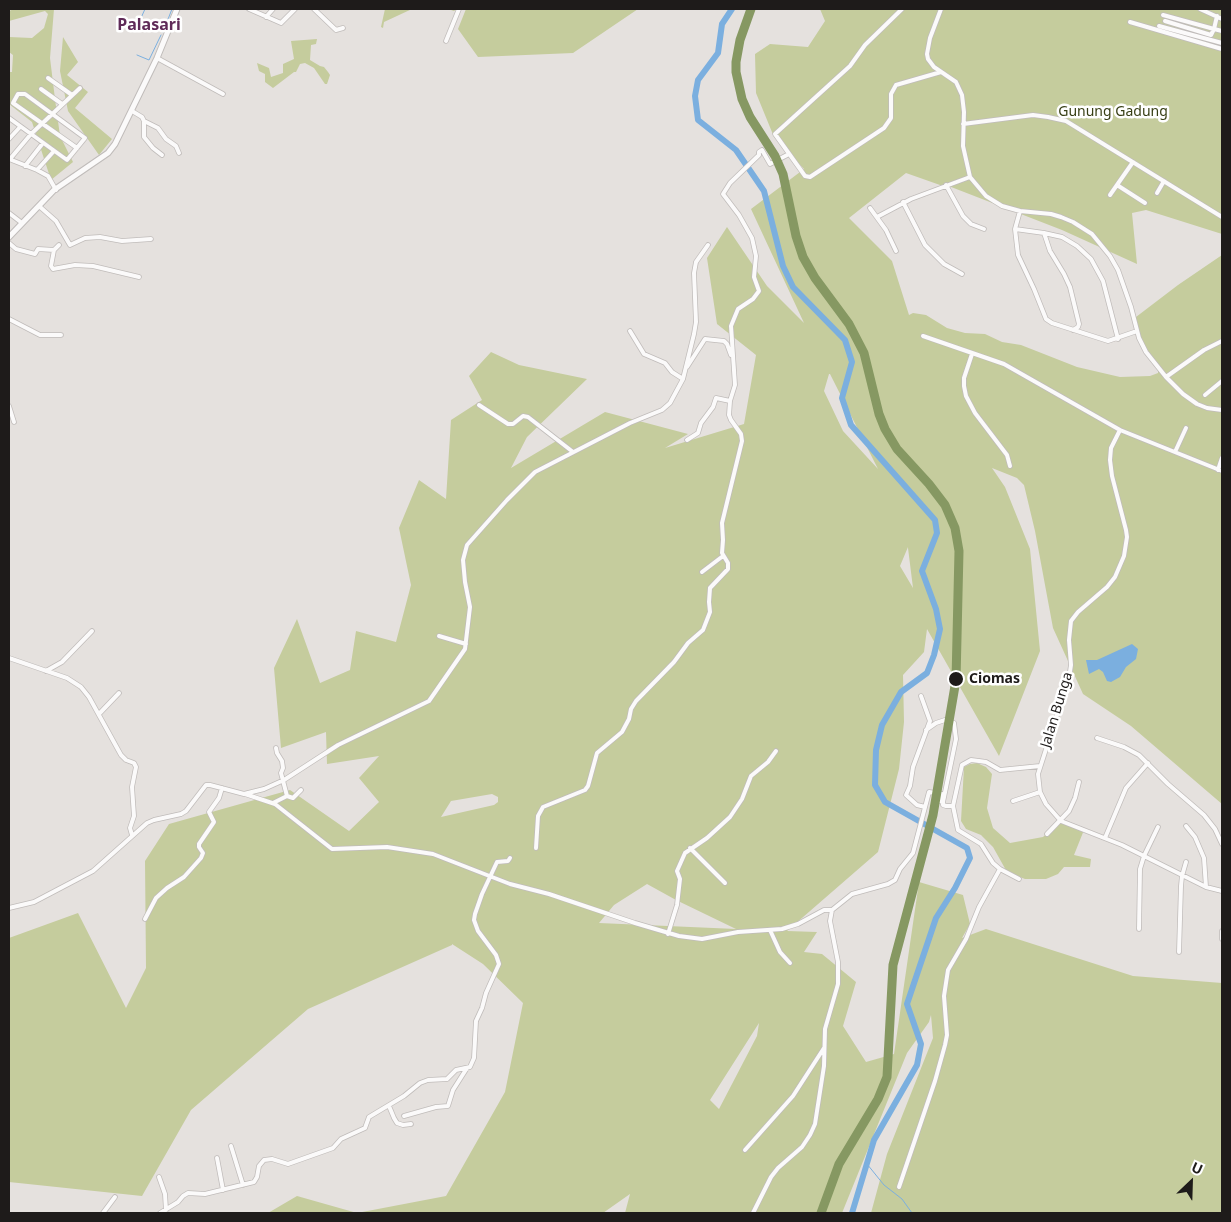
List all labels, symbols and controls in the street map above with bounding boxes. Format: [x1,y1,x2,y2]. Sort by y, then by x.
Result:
district label: Palasari [117,15,181,35]
park label: Gunung Gadung [1058,104,1168,120]
marker: Ciomas [947,670,965,688]
street label: Jalan Bunga [1038,670,1076,750]
place label: Ciomas [969,671,1020,687]
north arrow [1166,1157,1216,1207]
text: U [1189,1157,1206,1179]

